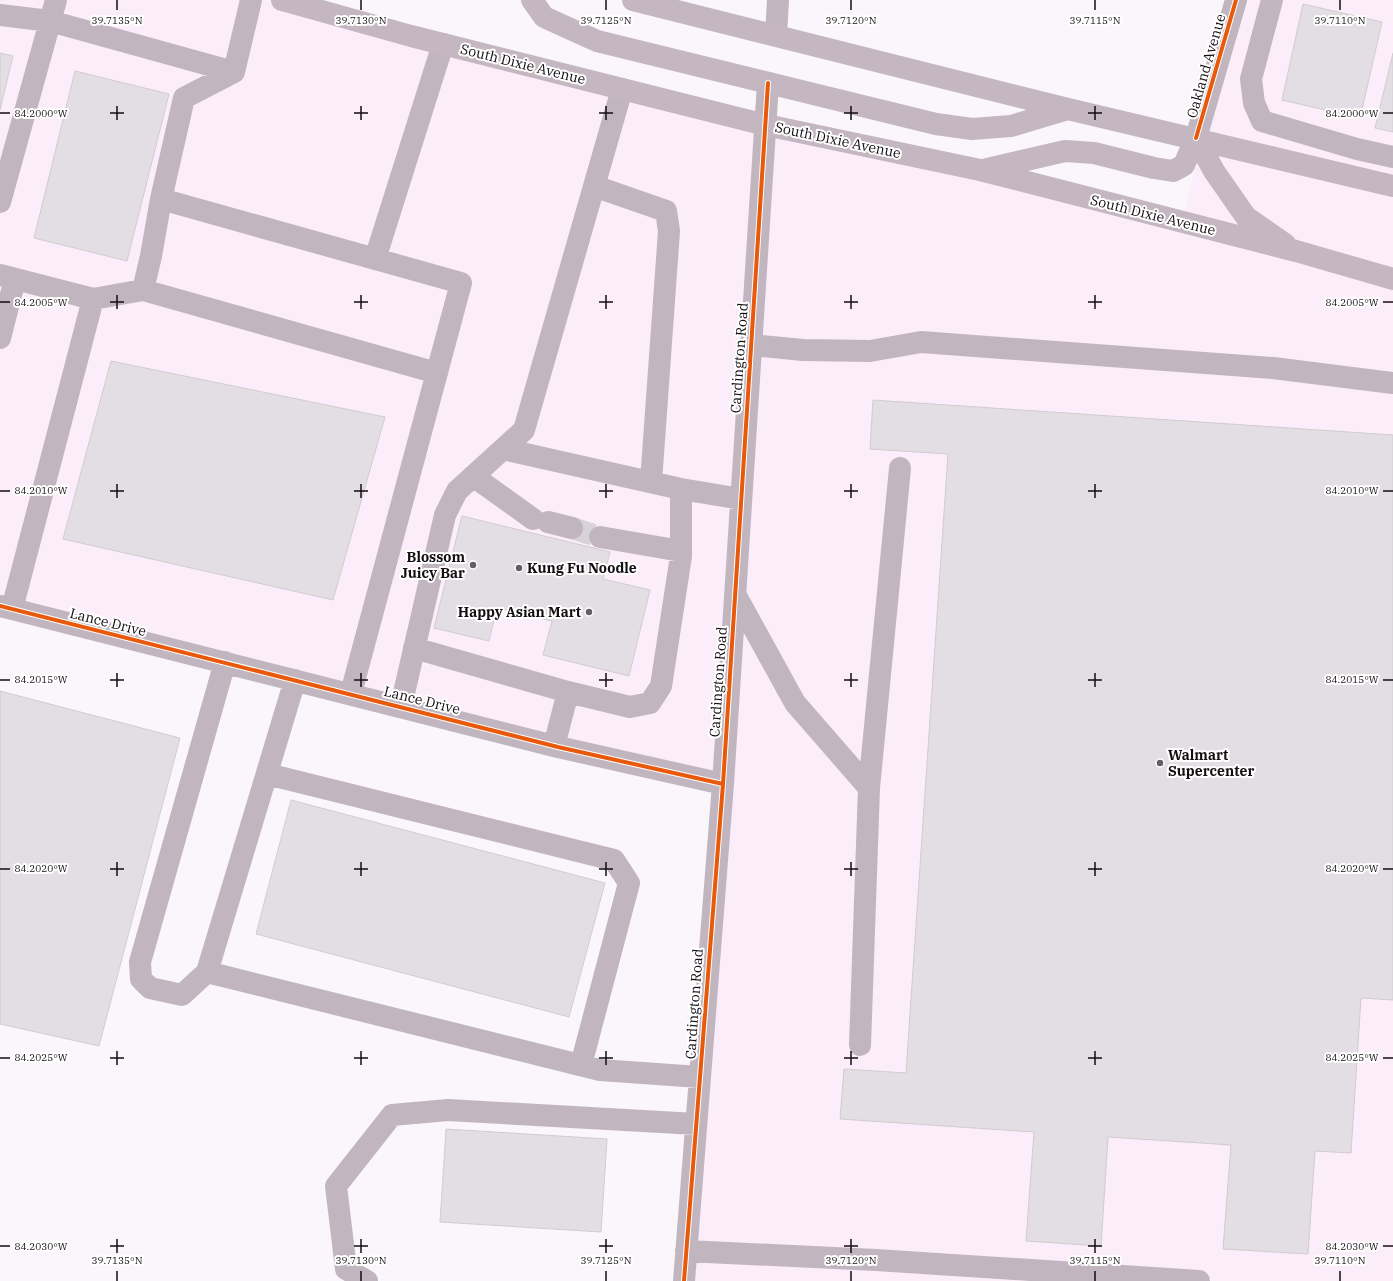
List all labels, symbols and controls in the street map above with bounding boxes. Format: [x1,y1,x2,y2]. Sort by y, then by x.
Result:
street label: Oakland Avenue [1183,12,1229,120]
text: 39.7135°N [91,14,143,27]
text: 39.7130°N [335,14,387,27]
text: 39.7125°N [580,14,632,27]
text: 39.7120°N [825,14,877,27]
text: 39.7115°N [1069,14,1121,27]
text: 39.7110°N [1314,14,1366,27]
street label: South Dixie Avenue [459,40,587,88]
text: 84.2000°W [14,107,68,120]
text: 84.2000°W [1325,107,1379,120]
street label: South Dixie Avenue [773,118,903,162]
street label: South Dixie Avenue [1089,191,1217,239]
text: 84.2005°W [14,296,68,309]
text: 84.2005°W [1325,296,1379,309]
street label: Cardington Road [726,302,752,414]
text: 84.2010°W [14,484,68,497]
text: 84.2010°W [1325,484,1379,497]
place label: Blossom Juicy Bar [401,548,465,582]
place label: Kung Fu Noodle [527,559,637,577]
marker: Blossom Juicy Bar [468,560,478,570]
marker: Kung Fu Noodle [514,563,524,573]
place label: Happy Asian Mart [458,603,581,621]
street label: Lance Drive [68,604,148,640]
marker: Happy Asian Mart [584,607,594,617]
street label: Cardington Road [705,626,731,738]
text: 84.2015°W [14,673,68,686]
text: 84.2015°W [1325,673,1379,686]
street label: Lance Drive [382,682,462,718]
place label: Walmart Supercenter [1168,746,1254,780]
marker: Walmart Supercenter [1155,758,1165,768]
text: 84.2020°W [14,862,68,875]
text: 84.2020°W [1325,862,1379,875]
street label: Cardington Road [681,948,707,1060]
text: 84.2025°W [14,1051,68,1064]
text: 84.2025°W [1325,1051,1379,1064]
text: 84.2030°W [14,1240,68,1253]
text: 84.2030°W [1325,1240,1379,1253]
text: 39.7135°N [91,1254,143,1267]
text: 39.7130°N [335,1254,387,1267]
text: 39.7125°N [580,1254,632,1267]
text: 39.7120°N [825,1254,877,1267]
text: 39.7115°N [1069,1254,1121,1267]
text: 39.7110°N [1314,1254,1366,1267]

